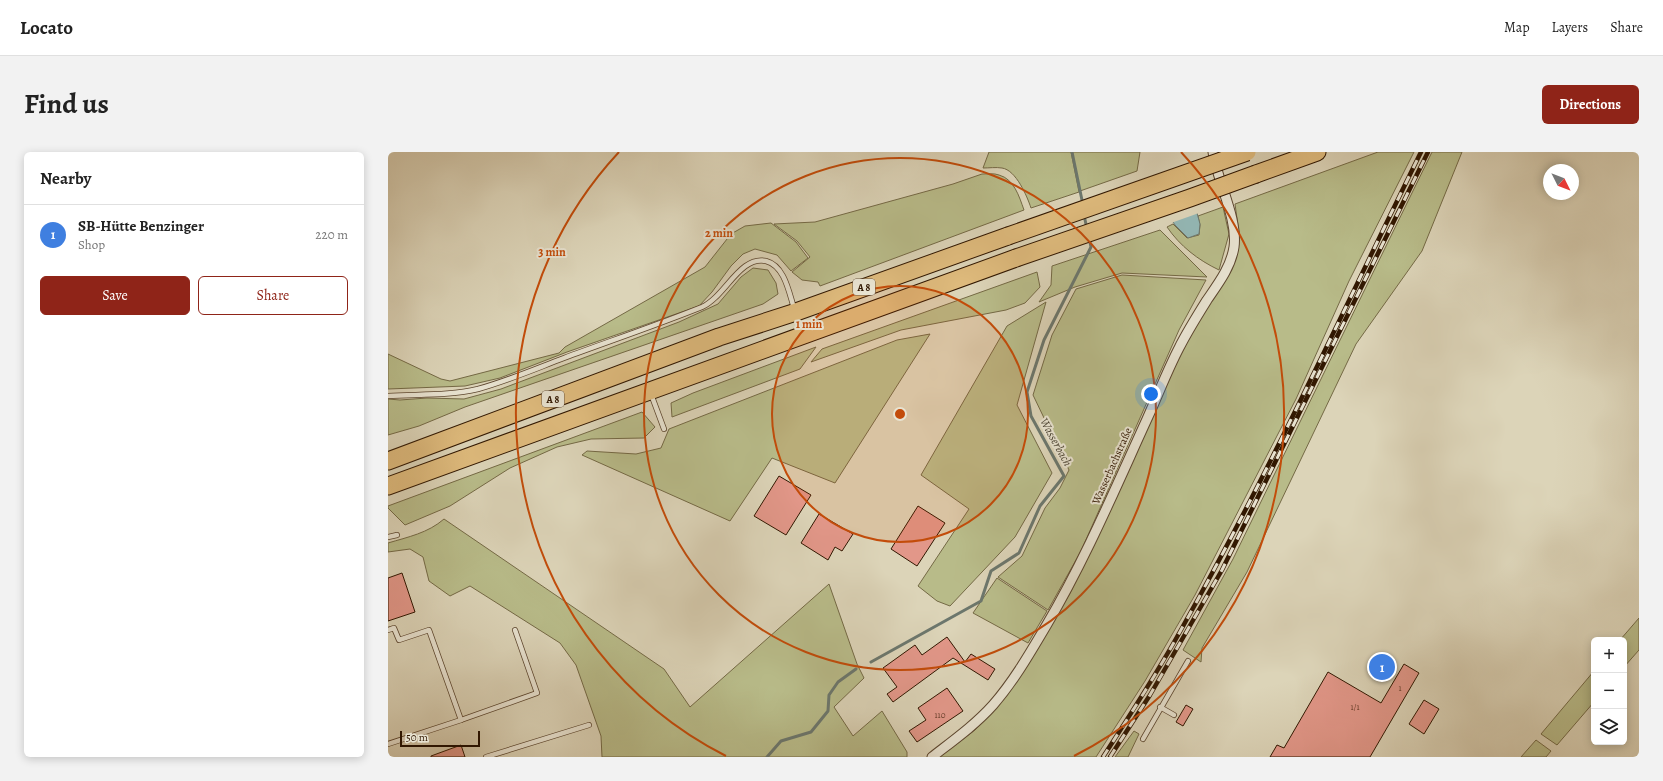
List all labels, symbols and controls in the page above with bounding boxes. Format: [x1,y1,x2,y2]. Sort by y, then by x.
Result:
text: Locato [20,15,73,41]
text: Map [1504,18,1530,37]
text: Layers [1552,18,1588,37]
text: Share [1610,18,1643,37]
text: Find us [24,85,109,123]
button: Directions [1542,85,1639,124]
north arrow [1543,164,1579,200]
text: Nearby [40,167,91,190]
text: SB-Hütte Benzinger [78,216,204,236]
text: 2 min [705,225,733,241]
text: 1 [51,226,55,243]
text: 220 m [315,226,348,243]
text: Shop [78,236,105,253]
text: 3 min [538,244,566,260]
button: Save [40,276,190,315]
button: Share [198,276,348,315]
road number: A 8 [853,279,875,295]
text: 1 min [796,316,823,332]
your location [1141,384,1161,404]
road number: A 8 [542,391,564,407]
centre of rings [893,407,907,421]
water label: Wasserbach [1036,415,1076,469]
street label: Wasserbachstraße [1088,425,1136,508]
map controls [1591,637,1627,745]
button: + [1591,637,1627,673]
pin: 1 [1369,652,1395,682]
button: − [1591,673,1627,709]
house number: 1 [1398,682,1402,694]
house number: 1/1 [1350,701,1360,713]
house number: 110 [935,709,946,721]
button: layers [1591,709,1627,745]
scale bar [400,729,480,748]
text: 50 m [406,730,428,745]

